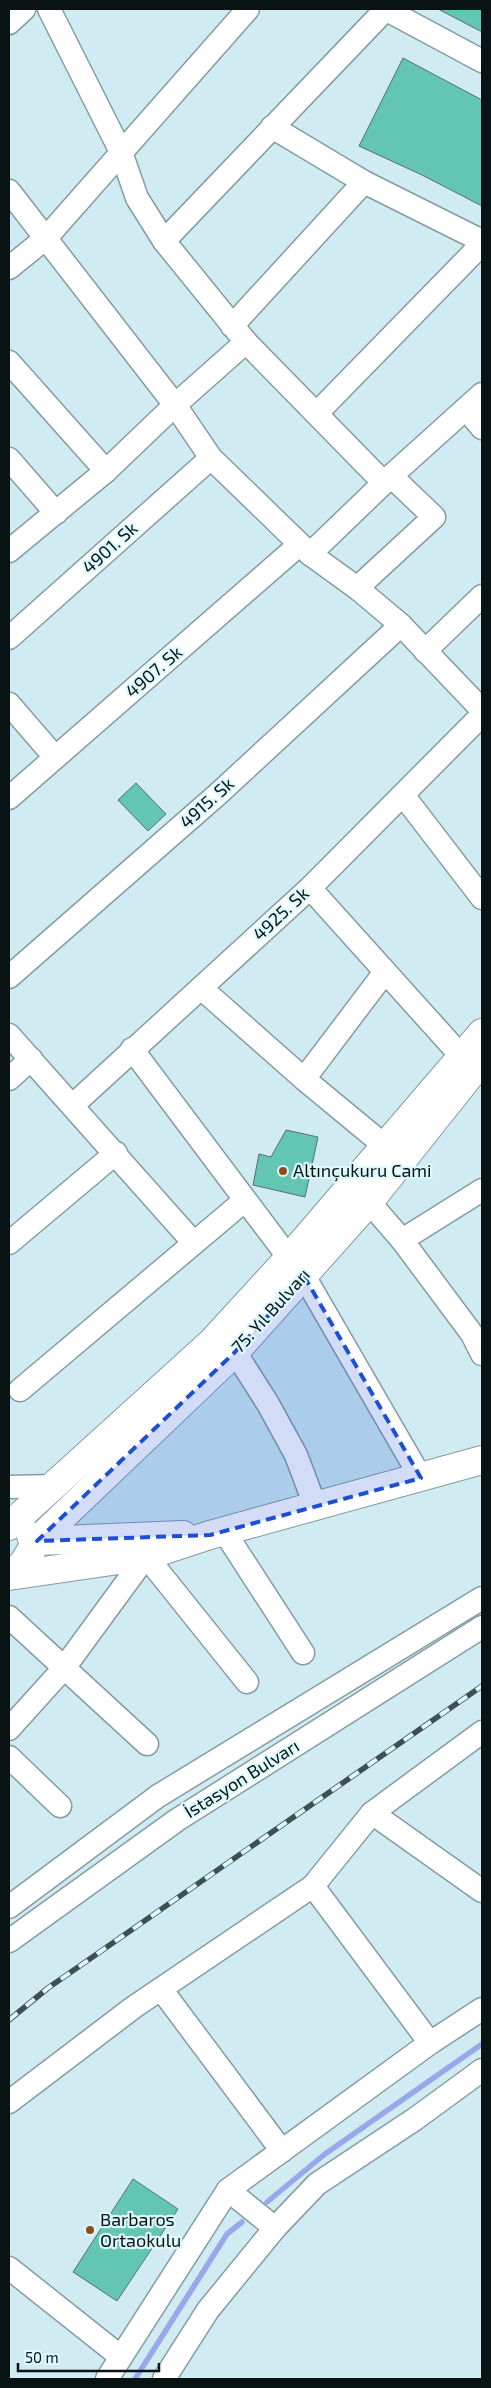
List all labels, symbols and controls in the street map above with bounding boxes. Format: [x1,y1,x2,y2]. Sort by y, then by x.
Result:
street label: 4901. Sk [77,517,142,578]
street label: 4907. Sk [120,641,186,702]
street label: 4915. Sk [175,772,238,832]
street label: 4925. Sk [248,882,313,945]
place label: Altınçukuru Cami [293,1159,432,1182]
marker: Altınçukuru Cami [277,1165,289,1177]
street label: 75. Yıl Bulvarı [226,1263,314,1357]
street label: İstasyon Bulvarı [180,1734,303,1822]
place label: Barbaros Ortaokulu [100,2208,181,2251]
marker: Barbaros Ortaokulu [84,2224,96,2236]
scale bar [18,2340,159,2372]
text: 50 m [25,2348,59,2366]

